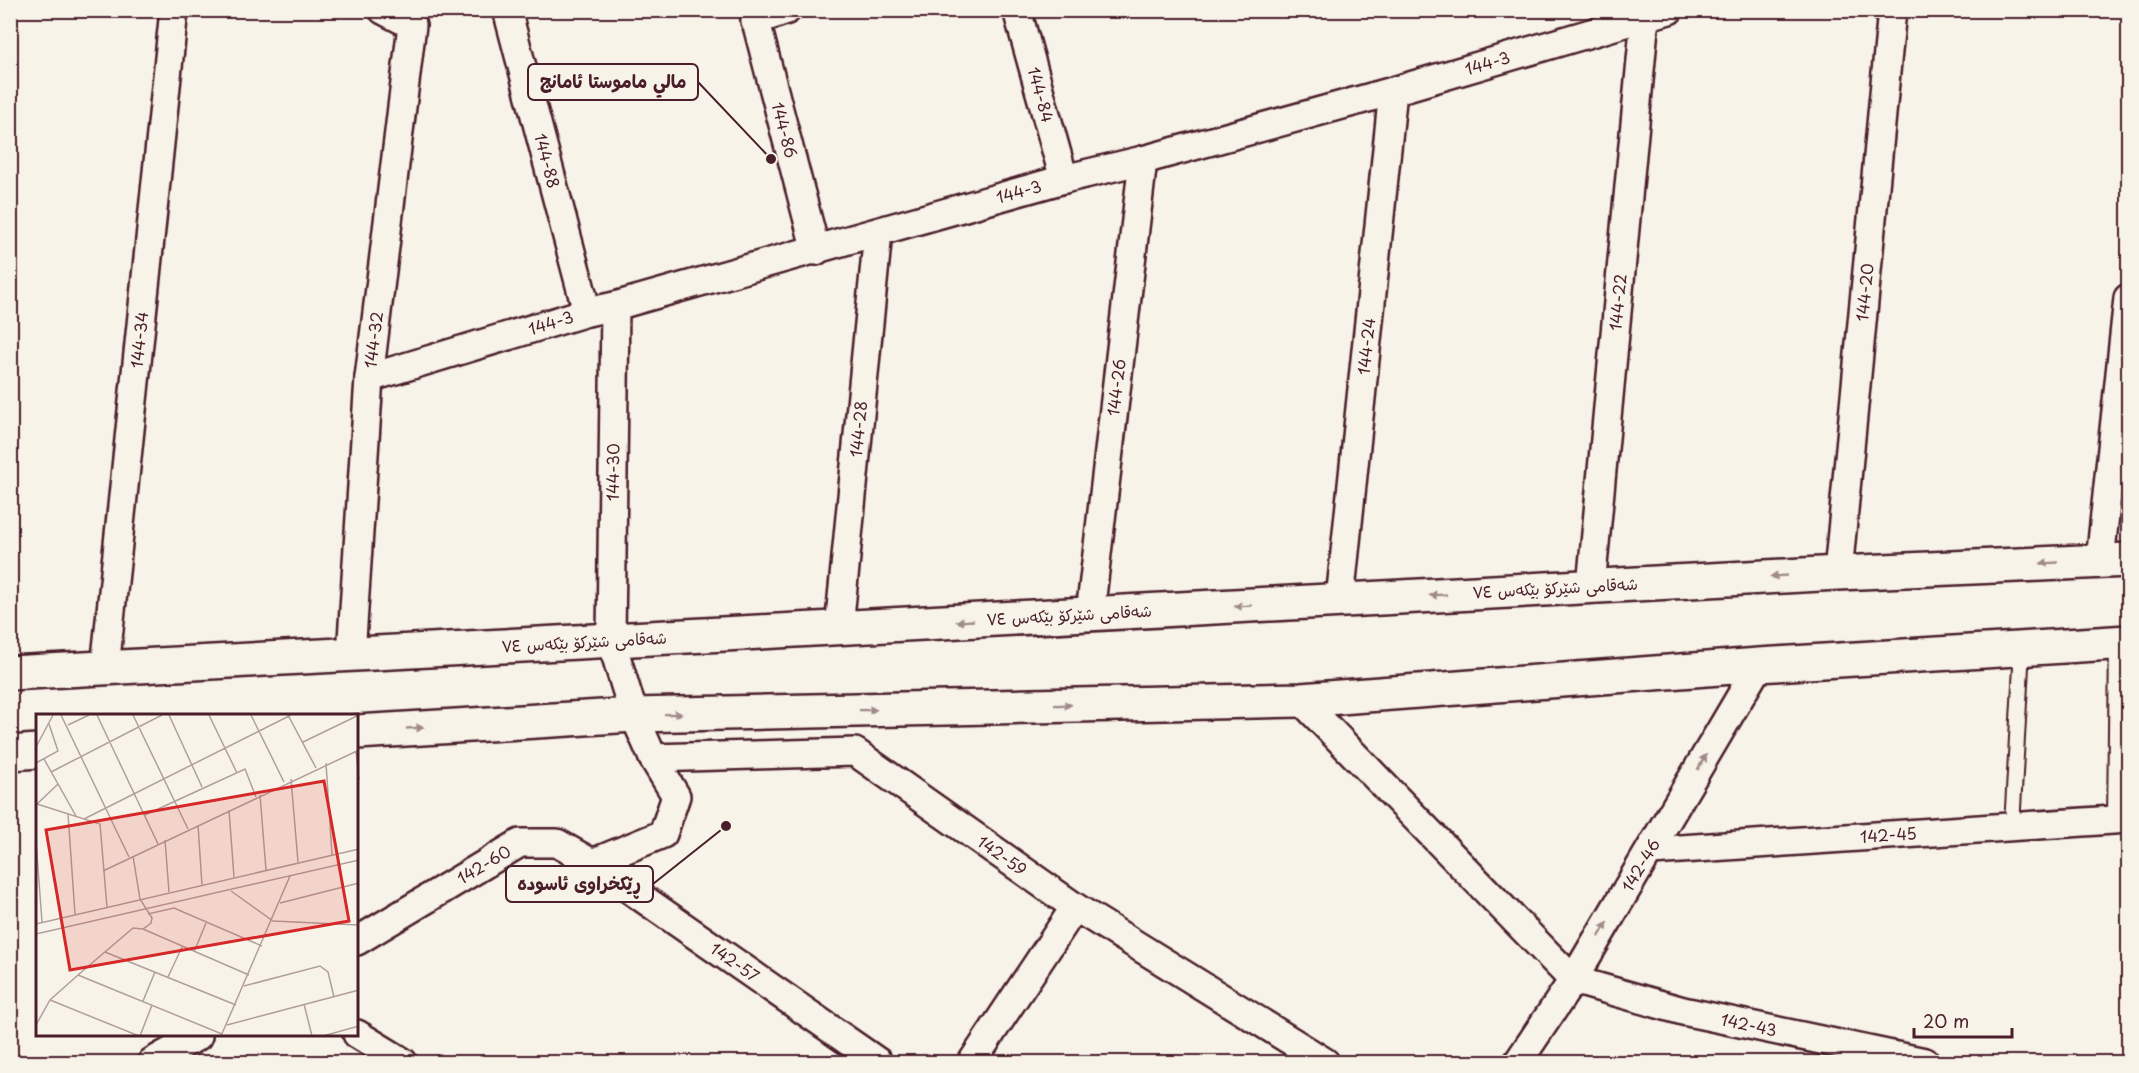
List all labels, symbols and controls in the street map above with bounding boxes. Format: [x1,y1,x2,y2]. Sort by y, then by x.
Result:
street label: 144-3 [1462,44,1513,80]
callout: مالي ماموستا ئامانج [528,64,698,100]
street label: 144-84 [1022,64,1061,125]
text: مالي ماموستا ئامانج [540,67,686,98]
street label: 144-86 [767,99,804,160]
street label: 144-88 [529,130,567,191]
street label: 144-3 [993,173,1044,209]
street label: 144-20 [1849,262,1879,322]
street label: 144-22 [1602,273,1632,332]
street label: 144-3 [525,304,576,340]
street label: 144-34 [124,310,153,369]
street label: 144-32 [357,310,388,370]
street label: 144-24 [1351,317,1380,376]
street label: 144-26 [1100,357,1131,417]
street label: 144-28 [843,399,872,458]
street label: 144-30 [600,443,624,501]
one-way arrow [2040,559,2059,568]
street label: شەقامی شێرکۆ بێکەس ٧٤ [1471,571,1638,603]
one-way arrow [1770,571,1789,580]
one-way arrow [1428,590,1447,600]
street label: شەقامی شێرکۆ بێکەس ٧٤ [985,598,1152,630]
one-way arrow [1234,601,1253,610]
one-way arrow [955,616,974,626]
street label: شەقامی شێرکۆ بێکەس ٧٤ [500,625,667,657]
one-way arrow [1053,701,1072,710]
one-way arrow [858,705,877,715]
one-way arrow [663,710,682,719]
inset map [36,714,358,1037]
one-way arrow [406,724,425,733]
one-way arrow [1697,753,1707,770]
street label: 142-45 [1859,820,1917,848]
street label: 142-59 [973,829,1032,881]
street label: 142-46 [1615,834,1665,896]
street label: 142-60 [452,838,515,889]
callout: ڕێکخراوی ئاسودە [506,866,653,902]
text: ڕێکخراوی ئاسودە [517,869,641,899]
one-way arrow [1598,922,1609,938]
street label: 142-57 [706,936,765,987]
scale bar [1914,1001,2012,1039]
street label: 142-43 [1719,1006,1779,1042]
text: 20 m [1923,1007,1969,1034]

